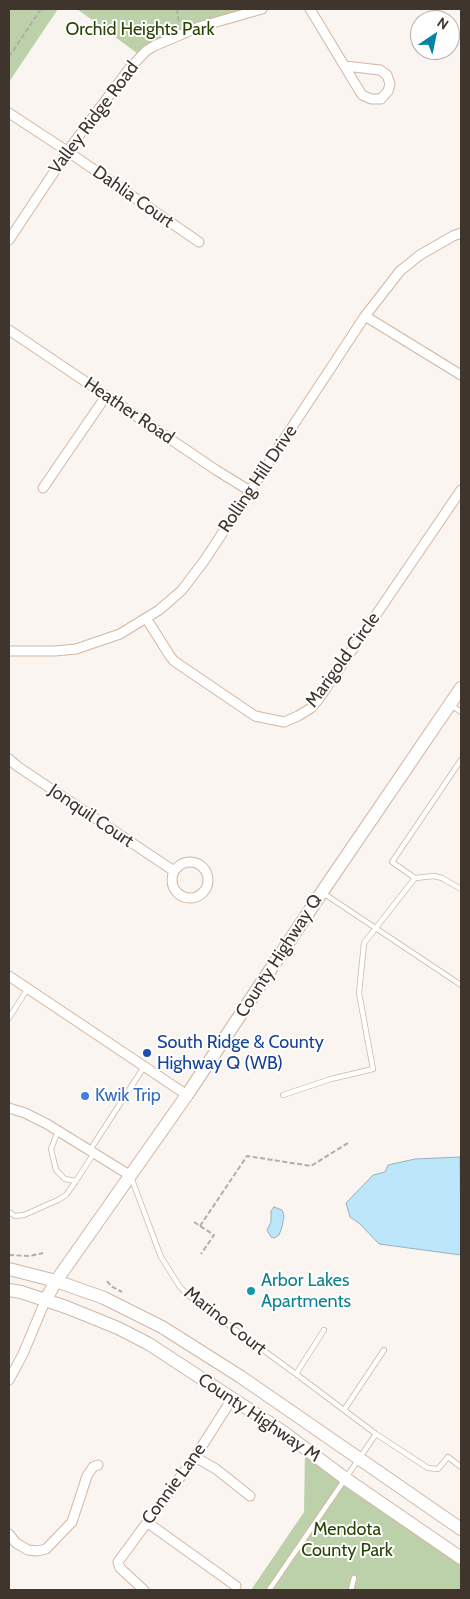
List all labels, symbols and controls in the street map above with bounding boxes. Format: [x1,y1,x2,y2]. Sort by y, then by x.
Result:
north arrow [410,10,460,60]
text: N [434,13,452,34]
park label: Orchid Heights Park [65,19,215,41]
street label: Valley Ridge Road [45,57,143,179]
street label: Dahlia Court [88,161,178,233]
street label: Heather Road [80,373,178,449]
street label: Rolling Hill Drive [214,421,302,537]
street label: Marigold Circle [301,608,385,712]
street label: Jonquil Court [44,780,138,852]
street label: County Highway Q [231,890,327,1022]
place label: South Ridge & County Highway Q (WB) [157,1032,324,1074]
marker: South Ridge & County Highway Q (WB) [141,1047,153,1059]
place label: Kwik Trip [95,1085,161,1107]
marker: Kwik Trip [79,1090,91,1102]
place label: Arbor Lakes Apartments [261,1270,351,1312]
street label: Marino Court [180,1282,270,1360]
marker: Arbor Lakes Apartments [245,1285,257,1297]
street label: County Highway M [194,1369,324,1467]
street label: Connie Lane [137,1439,211,1529]
park label: Mendota County Park [301,1519,393,1562]

